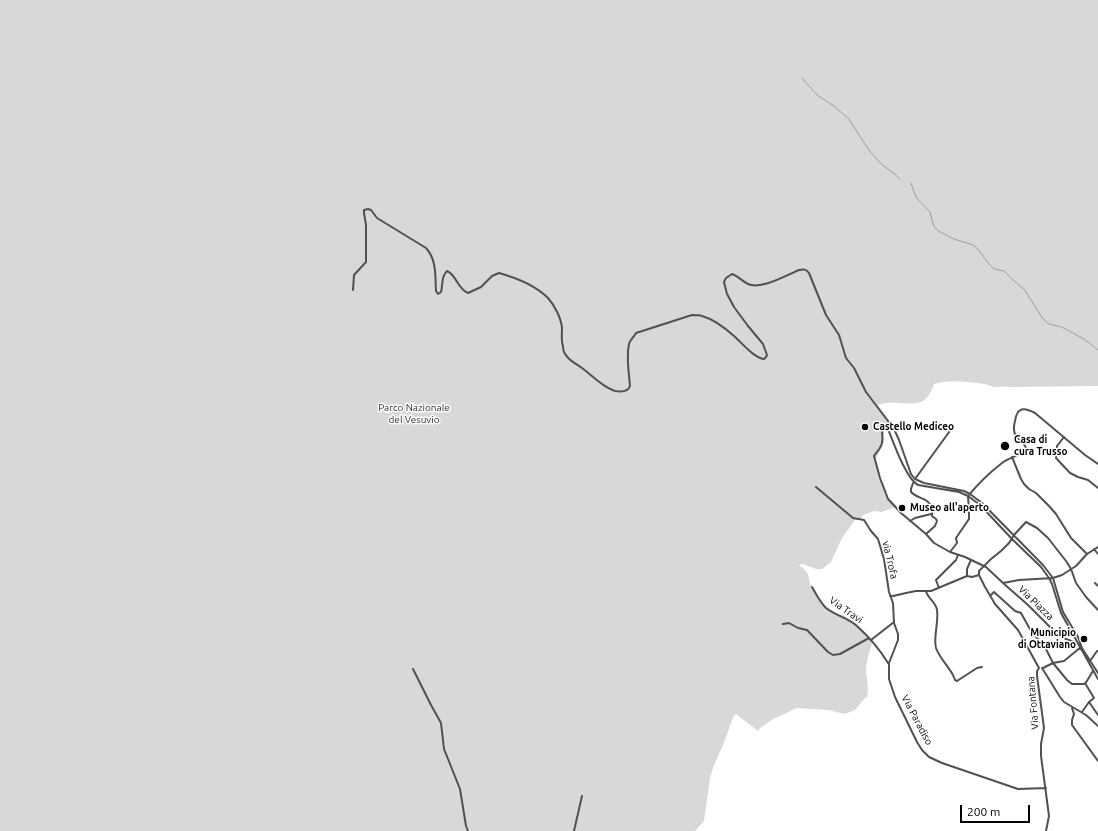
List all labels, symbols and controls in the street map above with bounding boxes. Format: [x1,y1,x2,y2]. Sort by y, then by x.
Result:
park label: Parco Nazionale del Vesuvio [378,402,450,426]
place label: Castello Mediceo [873,421,954,433]
marker: Castello Mediceo [860,422,870,432]
place label: Casa di cura Trusso [1014,434,1067,458]
marker: Casa di cura Trusso [999,440,1011,452]
place label: Museo all'aperto [910,502,989,514]
marker: Museo all'aperto [897,503,907,513]
street label: via Trofa [880,540,900,580]
street label: Via Piazza [1016,583,1056,623]
street label: Via Travi [827,594,865,626]
place label: Municipio di Ottaviano [1018,627,1076,650]
marker: Municipio di Ottaviano [1079,634,1089,644]
street label: Via Fontana [1025,676,1041,730]
street label: Via Paradiso [899,693,935,747]
scale bar [962,797,1032,823]
text: 200 m [967,805,1000,818]

